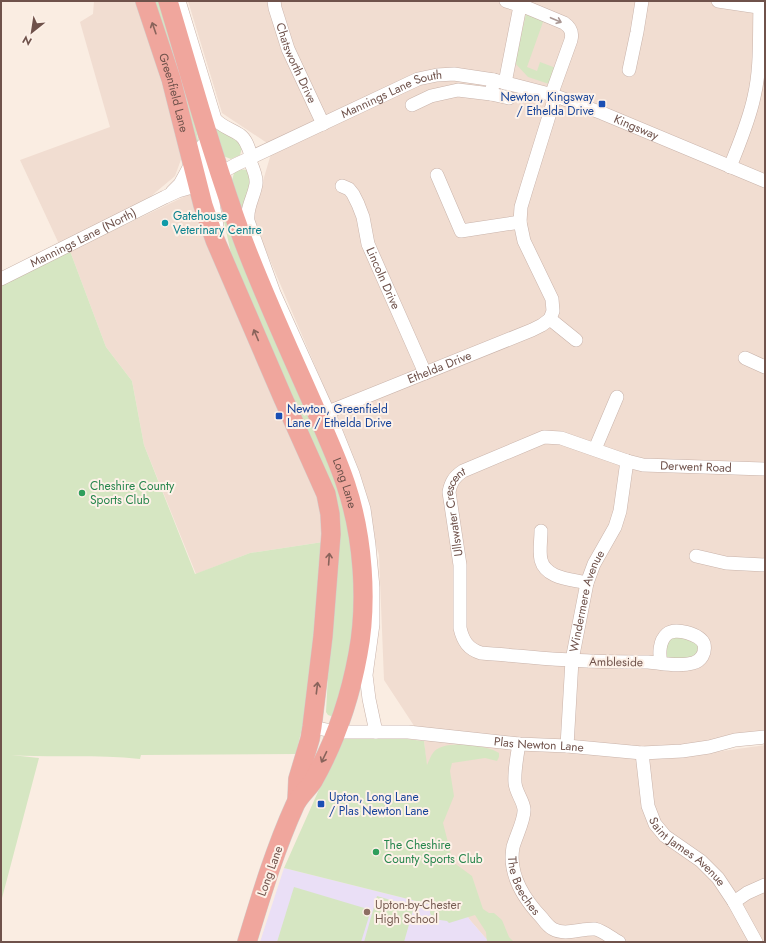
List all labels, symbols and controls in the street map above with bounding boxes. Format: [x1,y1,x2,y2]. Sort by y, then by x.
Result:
north arrow [12,12,52,52]
one-way arrow [550,17,562,24]
street label: Chatsworth Drive [271,20,321,106]
one-way arrow [150,22,157,35]
text: N [19,32,35,50]
street label: Greenfield Lane [154,51,193,134]
street label: Mannings Lane South [338,66,443,123]
place label: Newton, Kingsway / Ethelda Drive [501,88,595,120]
marker: Newton, Kingsway / Ethelda Drive [597,99,607,109]
street label: Kingsway [611,110,662,145]
street label: Mannings Lane (North) [27,204,140,272]
place label: Gatehouse Veterinary Centre [173,207,262,239]
marker: Gatehouse Veterinary Centre [160,218,170,228]
street label: Lincoln Drive [361,244,405,312]
one-way arrow [252,329,259,341]
street label: Ethelda Drive [405,346,474,388]
place label: Newton, Greenfield Lane / Ethelda Drive [287,400,392,432]
marker: Newton, Greenfield Lane / Ethelda Drive [274,411,284,421]
street label: Long Lane [328,455,361,510]
street label: Derwent Road [660,457,732,477]
street label: Ullswater Crescent [440,462,468,558]
place label: Cheshire County Sports Club [90,477,175,509]
marker: Cheshire County Sports Club [77,488,87,498]
street label: Windermere Avenue [565,547,609,654]
one-way arrow [326,553,333,566]
street label: Ambleside [589,653,643,671]
one-way arrow [313,682,321,695]
street label: Plas Newton Lane [493,732,585,757]
one-way arrow [320,751,327,763]
place label: Upton, Long Lane / Plas Newton Lane [329,788,429,820]
marker: Upton, Long Lane / Plas Newton Lane [316,799,326,809]
street label: Saint James Avenue [644,814,730,890]
place label: The Cheshire County Sports Club [384,836,483,868]
street label: Long Lane [253,843,287,899]
marker: The Cheshire County Sports Club [371,847,381,857]
street label: The Beeches [503,856,545,919]
place label: Upton-by-Chester High School [375,896,462,928]
marker: Upton-by-Chester High School [362,907,372,917]

